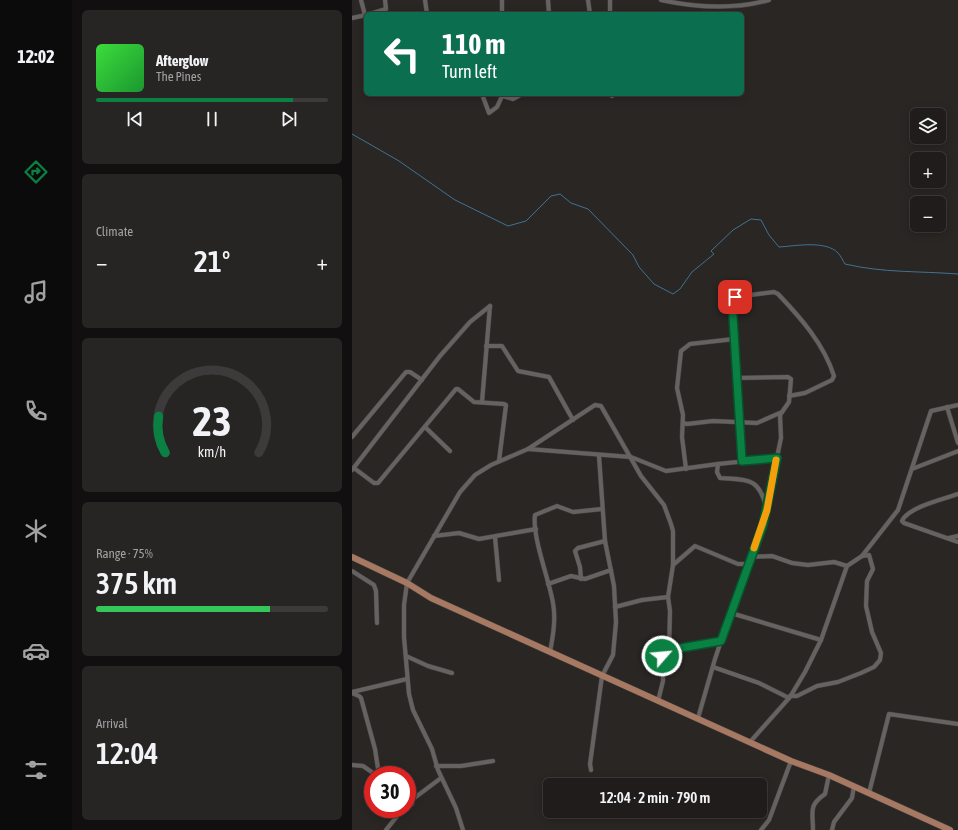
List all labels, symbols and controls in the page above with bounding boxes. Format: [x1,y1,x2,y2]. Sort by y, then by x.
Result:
icon: left [376,28,428,80]
text: 110 m [442,28,505,60]
text: 12:02 [17,46,55,67]
text: Afterglow [156,52,209,69]
text: Turn left [442,61,497,82]
text: The Pines [156,69,201,84]
icon: previous [124,108,146,130]
icon: pause [201,108,223,130]
icon: next [278,108,300,130]
map controls [910,108,946,232]
button: layers [910,108,946,144]
button: + [910,152,946,188]
icon: directions [22,158,50,186]
button: − [910,196,946,232]
text: Climate [96,224,133,239]
text: 21° [194,244,230,278]
text: − [96,249,107,275]
text: + [317,249,328,275]
icon: music [22,278,50,306]
pin [718,280,752,314]
icon: arrive [724,286,746,308]
icon: phone [22,397,50,425]
text: 23 [192,397,232,445]
text: km/h [198,444,226,460]
icon: climate [22,517,50,545]
text: Range · 75% [96,546,153,561]
text: 375 km [96,566,177,600]
position arrow [641,635,683,677]
icon: car [22,637,50,665]
text: Arrival [96,716,128,731]
text: 12:04 [96,736,158,770]
icon: filters [22,756,50,784]
speed limit sign: 30 [364,766,416,818]
text: 12:04 · 2 min · 790 m [600,789,710,806]

